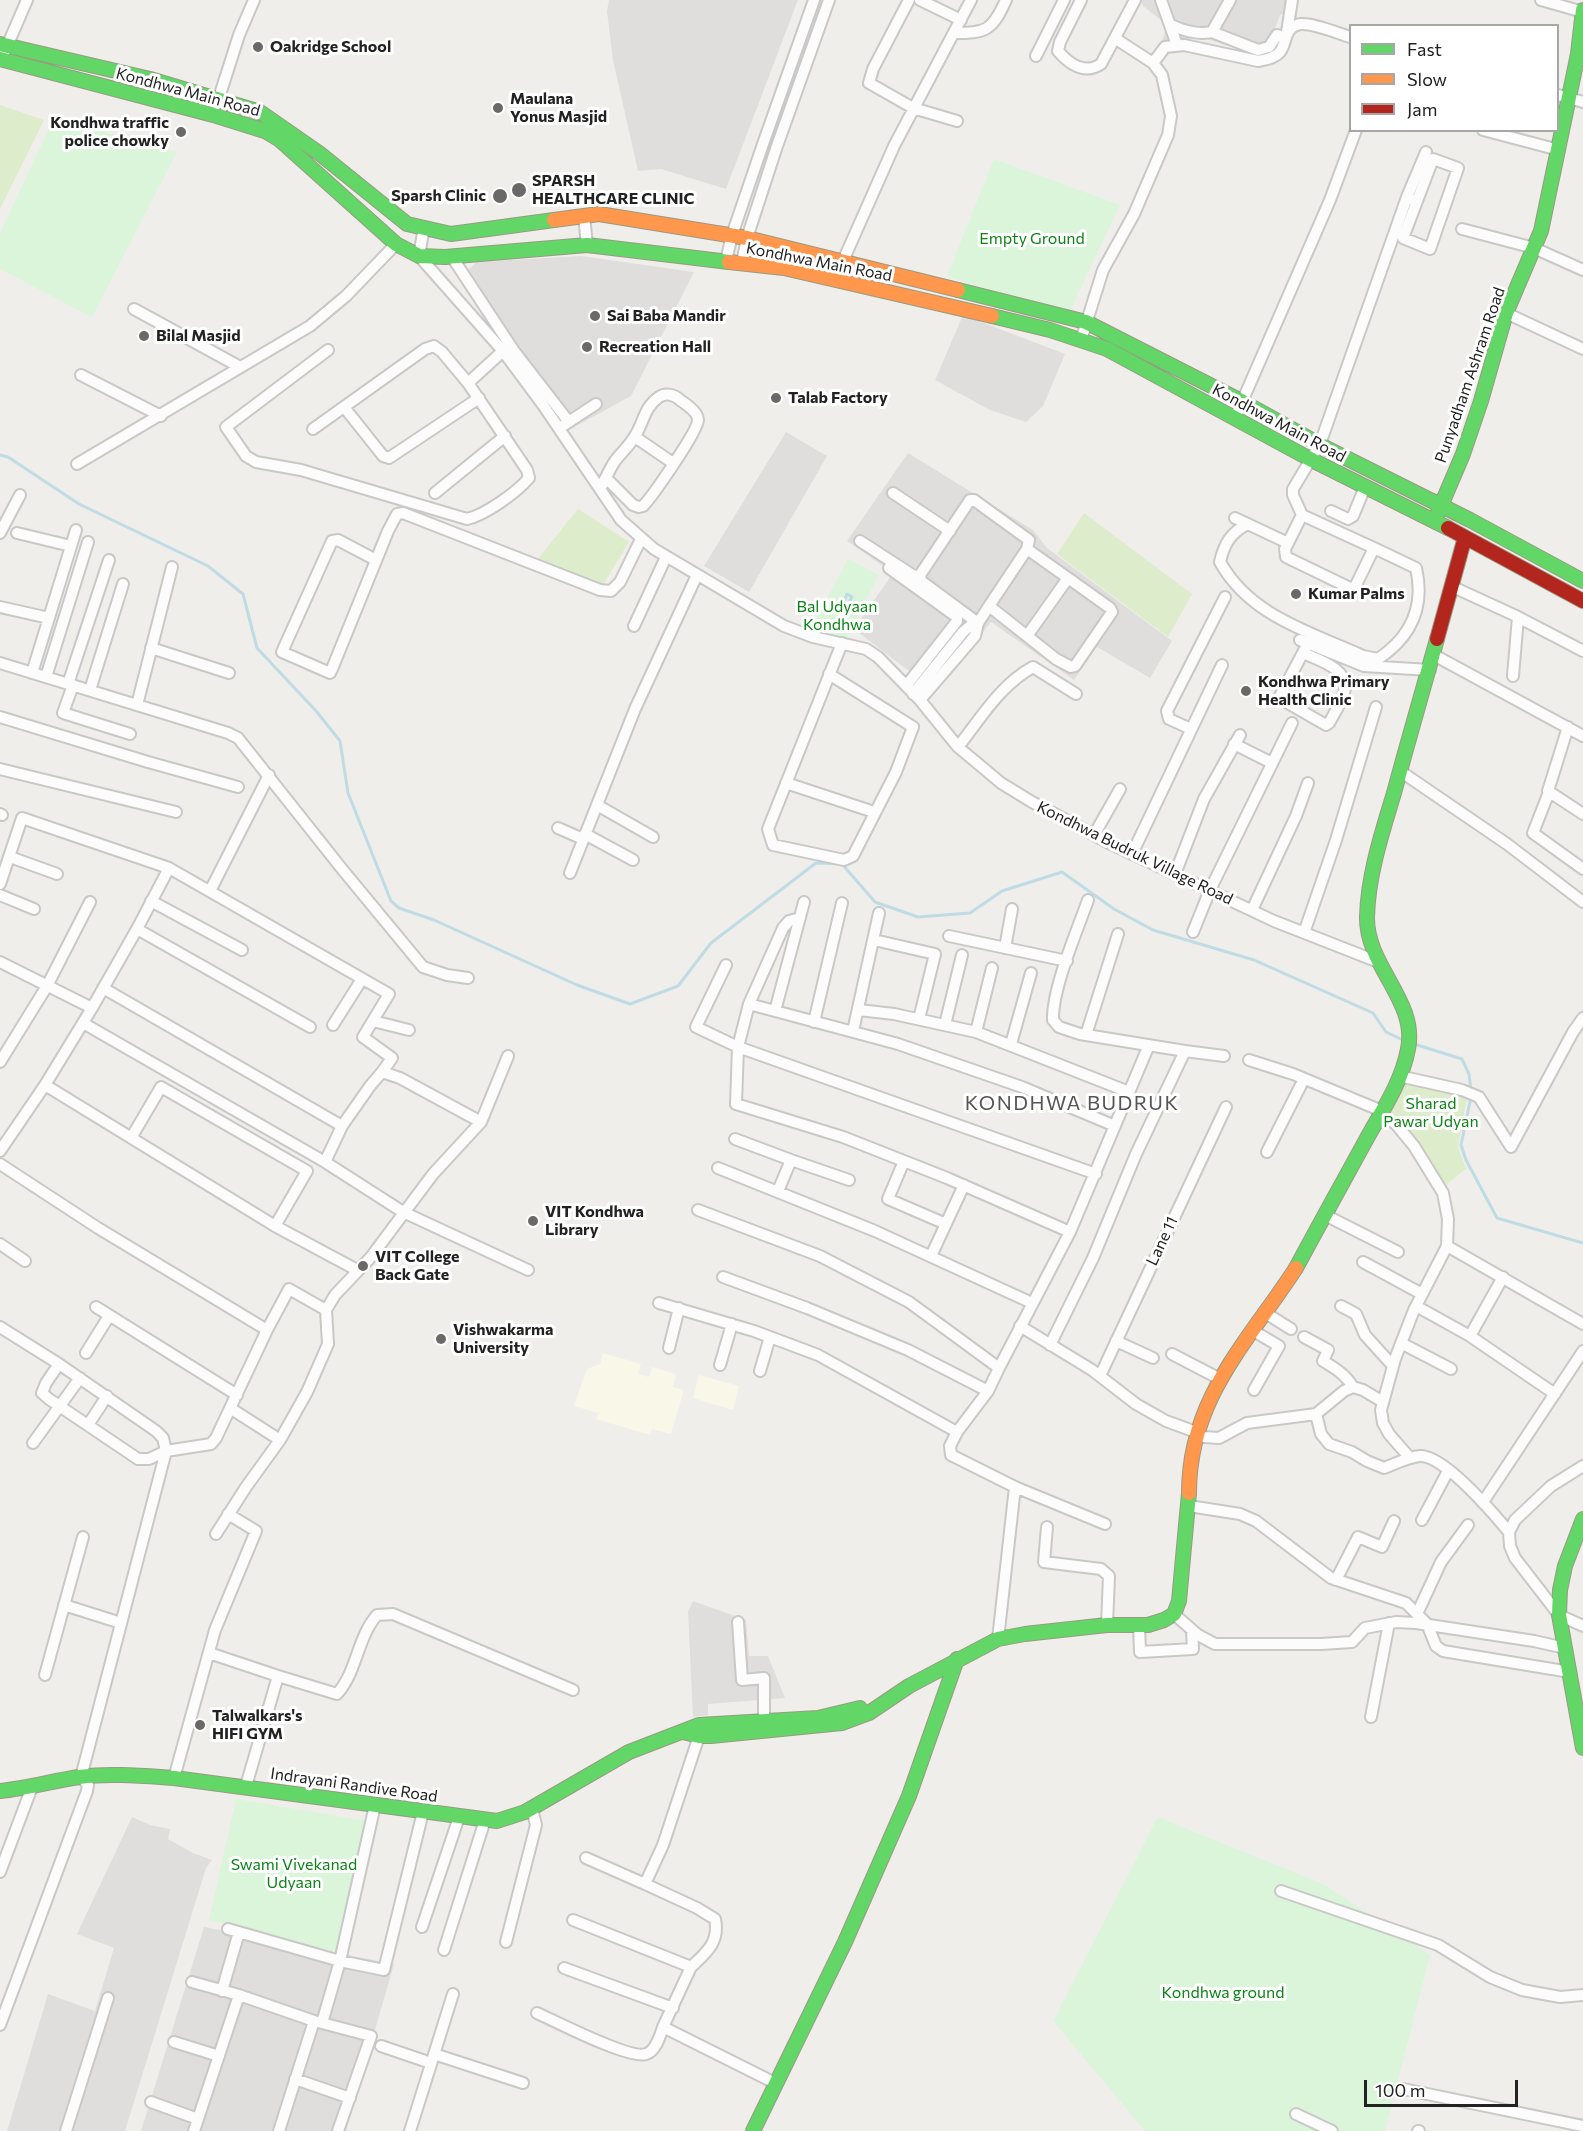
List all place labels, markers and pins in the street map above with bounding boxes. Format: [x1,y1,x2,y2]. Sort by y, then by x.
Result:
place label: Oakridge School [270,37,391,57]
marker: Oakridge School [251,40,265,54]
place label: Maulana Yonus Masjid [510,89,607,127]
marker: Maulana Yonus Masjid [491,101,505,115]
place label: Kondhwa traffic police chowky [50,113,169,151]
marker: Kondhwa traffic police chowky [174,125,188,139]
place label: SPARSH HEALTHCARE CLINIC [532,171,694,209]
marker: SPARSH HEALTHCARE CLINIC [510,181,528,199]
place label: Sparsh Clinic [391,186,486,206]
marker: Sparsh Clinic [491,187,509,205]
place label: Sai Baba Mandir [607,306,726,326]
marker: Sai Baba Mandir [588,309,602,323]
place label: Bilal Masjid [156,326,241,346]
marker: Bilal Masjid [137,329,151,343]
place label: Recreation Hall [599,337,711,357]
marker: Recreation Hall [580,340,594,354]
place label: Talab Factory [788,388,888,408]
marker: Talab Factory [769,391,783,405]
place label: Kumar Palms [1308,584,1405,604]
marker: Kumar Palms [1289,587,1303,601]
place label: Kondhwa Primary Health Clinic [1258,672,1390,710]
marker: Kondhwa Primary Health Clinic [1239,684,1253,698]
place label: VIT Kondhwa Library [545,1202,644,1240]
marker: VIT Kondhwa Library [526,1214,540,1228]
place label: VIT College Back Gate [375,1247,459,1285]
marker: VIT College Back Gate [356,1259,370,1273]
place label: Vishwakarma University [453,1320,553,1358]
marker: Vishwakarma University [434,1332,448,1346]
place label: Talwalkars's HIFI GYM [212,1706,302,1744]
marker: Talwalkars's HIFI GYM [193,1718,207,1732]

